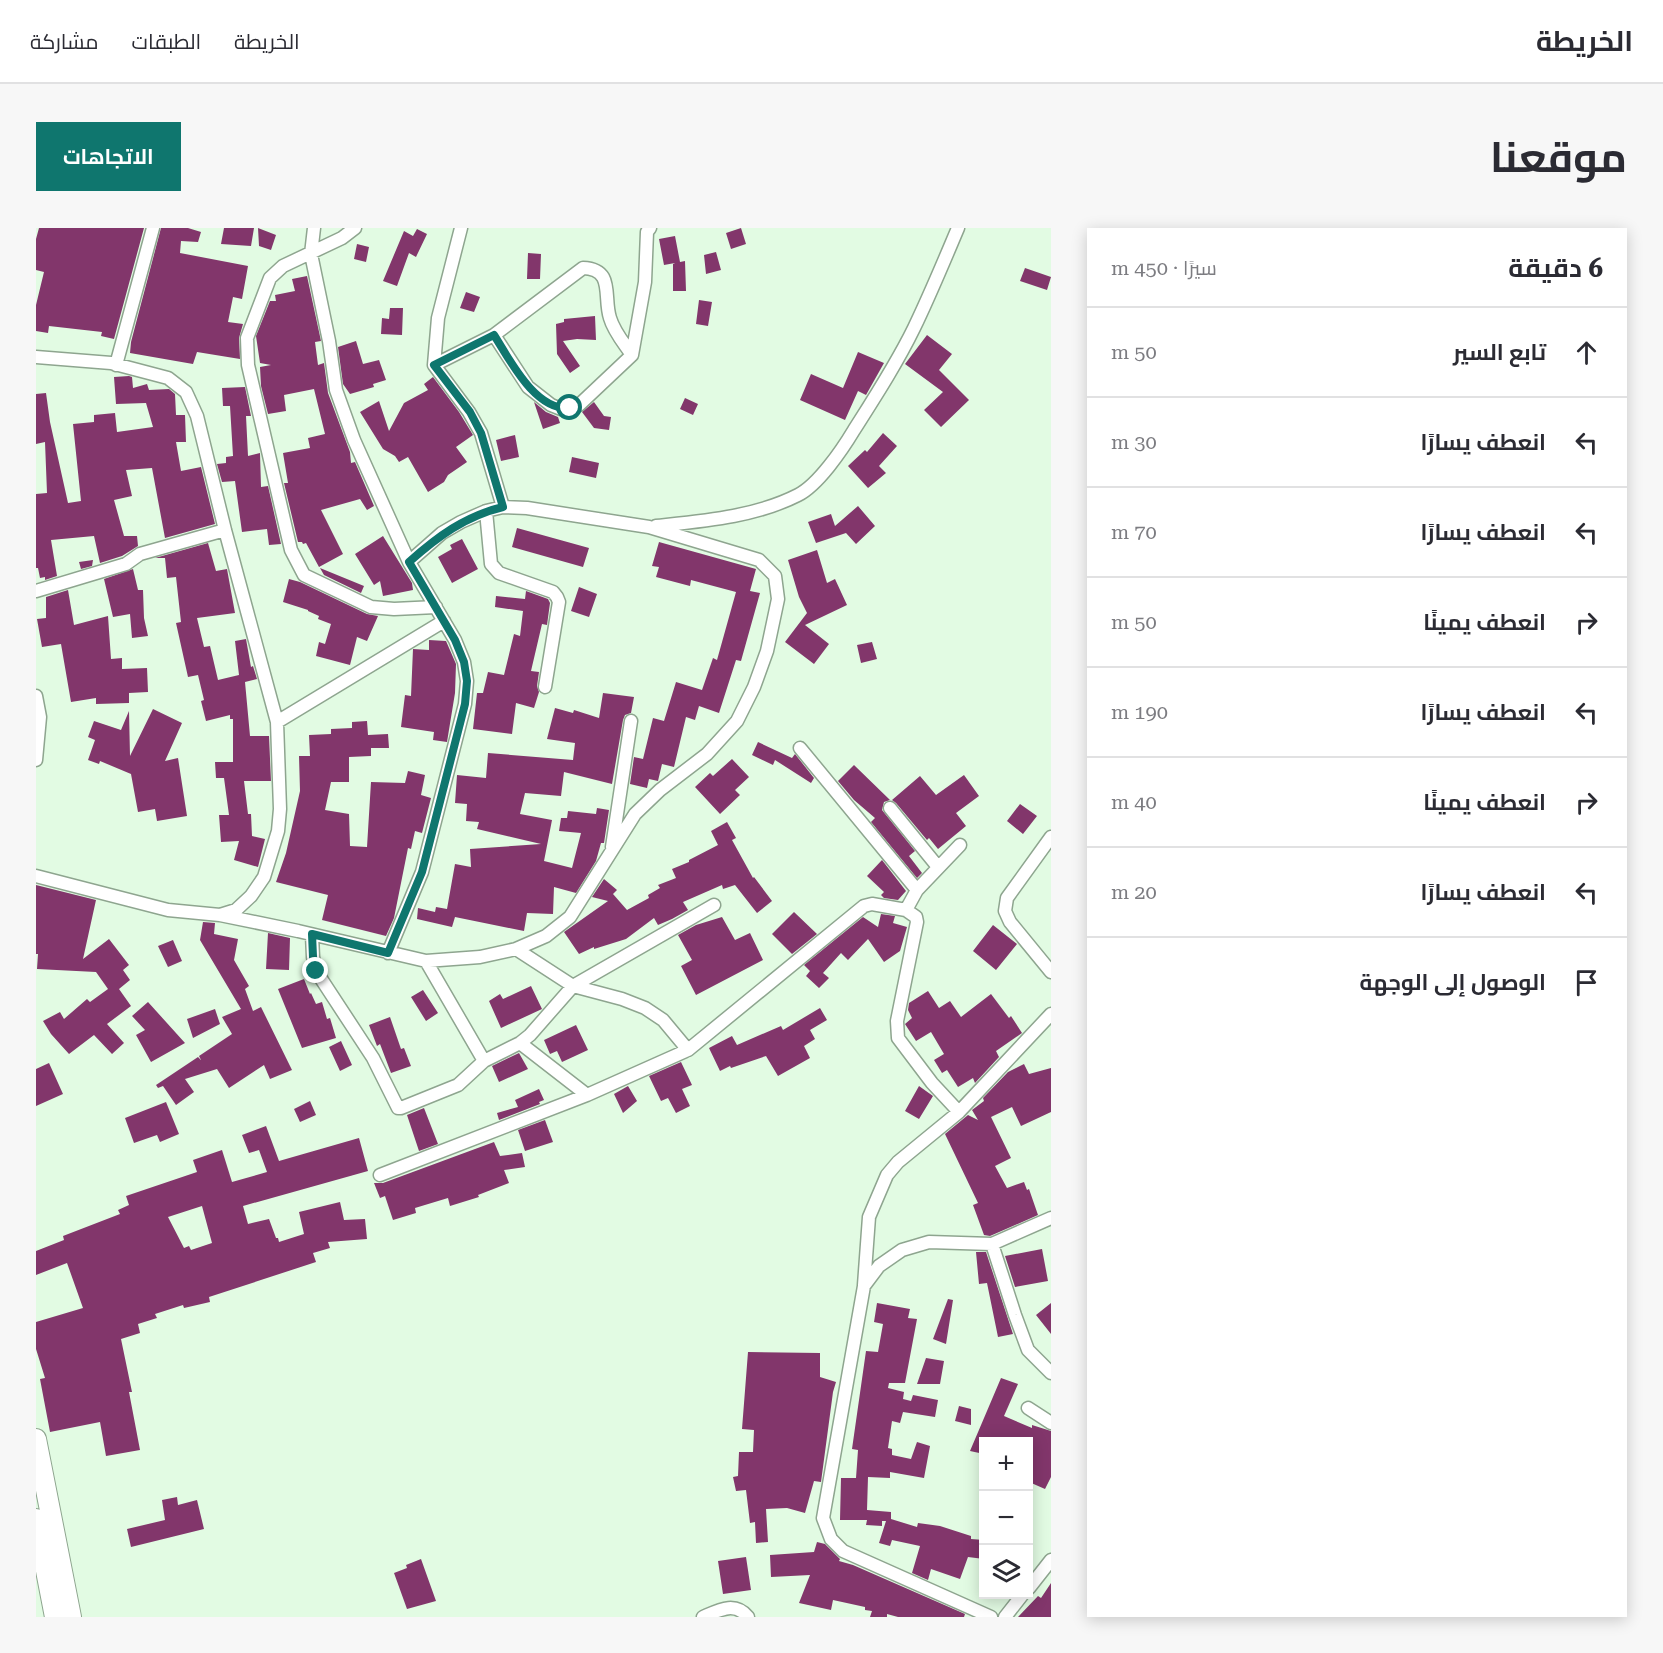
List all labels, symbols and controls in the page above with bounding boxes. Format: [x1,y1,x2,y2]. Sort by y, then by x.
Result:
text: الخريطة [1536,25,1633,58]
text: مشاركة [30,30,99,54]
text: الطبقات [132,30,201,54]
text: الخريطة [234,30,300,54]
button: الاتجاهات [36,122,181,191]
text: موقعنا [1490,133,1627,182]
text: 6 دقيقة [1508,253,1603,283]
text: سيرًا · 450 m [1111,256,1217,280]
icon: ahead [1570,336,1603,369]
text: 50 m [1111,340,1157,364]
text: تابع السير [1453,340,1546,365]
route start [556,394,582,420]
icon: left [1570,426,1603,459]
text: 30 m [1111,430,1157,454]
text: انعطف يسارًا [1420,430,1546,455]
icon: left [1570,516,1603,549]
text: 70 m [1111,520,1157,544]
text: انعطف يسارًا [1420,520,1546,545]
icon: right [1570,606,1603,639]
text: 50 m [1111,610,1157,634]
text: انعطف يمينًا [1423,610,1546,635]
icon: left [1570,696,1603,729]
text: 190 m [1111,700,1168,724]
text: انعطف يسارًا [1420,700,1546,725]
icon: right [1570,786,1603,819]
text: 40 m [1111,790,1157,814]
text: انعطف يمينًا [1423,790,1546,815]
icon: left [1570,876,1603,909]
text: 20 m [1111,880,1157,904]
text: انعطف يسارًا [1420,880,1546,905]
route end [302,957,328,983]
icon: arrive [1570,966,1603,999]
text: الوصول إلى الوجهة [1360,970,1546,995]
map controls [979,1437,1033,1599]
button: + [979,1437,1033,1491]
button: − [979,1491,1033,1545]
button: layers [979,1545,1033,1599]

